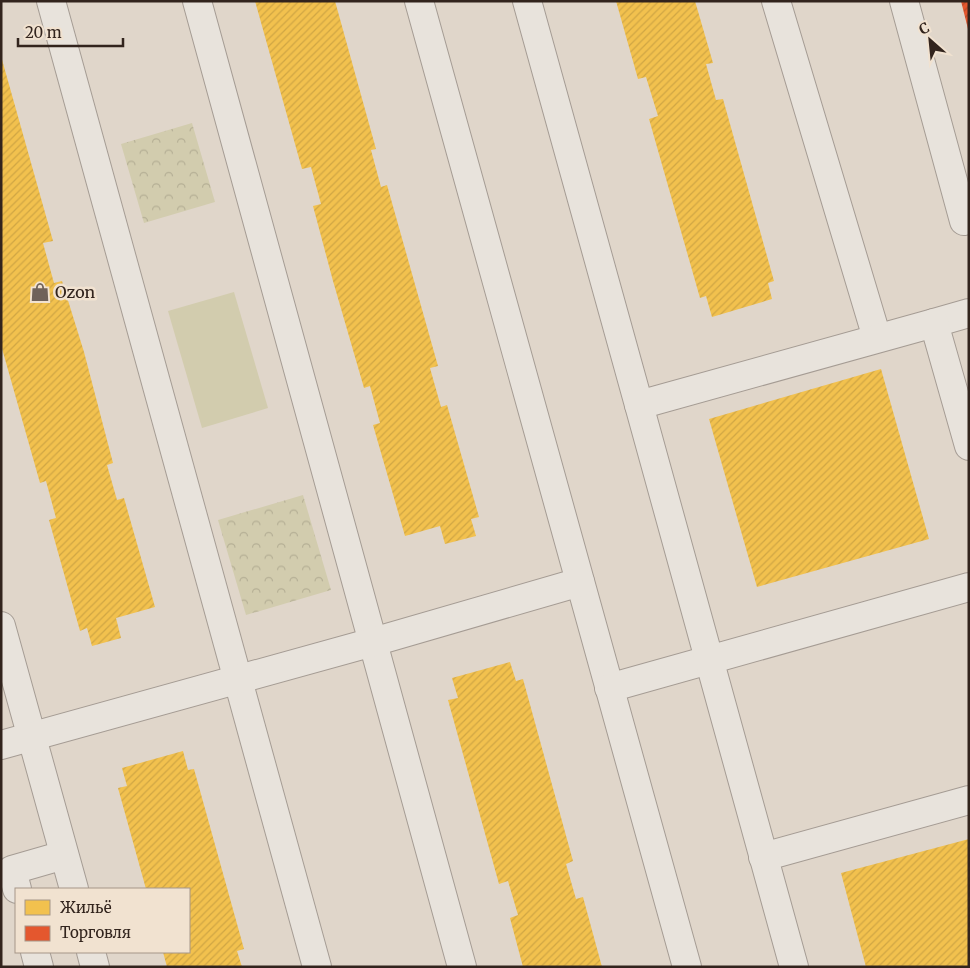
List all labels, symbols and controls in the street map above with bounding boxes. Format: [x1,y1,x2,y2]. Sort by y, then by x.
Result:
scale bar [18,15,122,47]
north arrow [905,15,955,65]
text: С [916,18,932,39]
text: 20 m [25,23,62,42]
shop icon: Ozon [29,281,51,303]
place label: Ozon [55,282,95,302]
legend [15,888,190,953]
text: Жильё [60,898,112,917]
text: Торговля [60,923,131,942]

